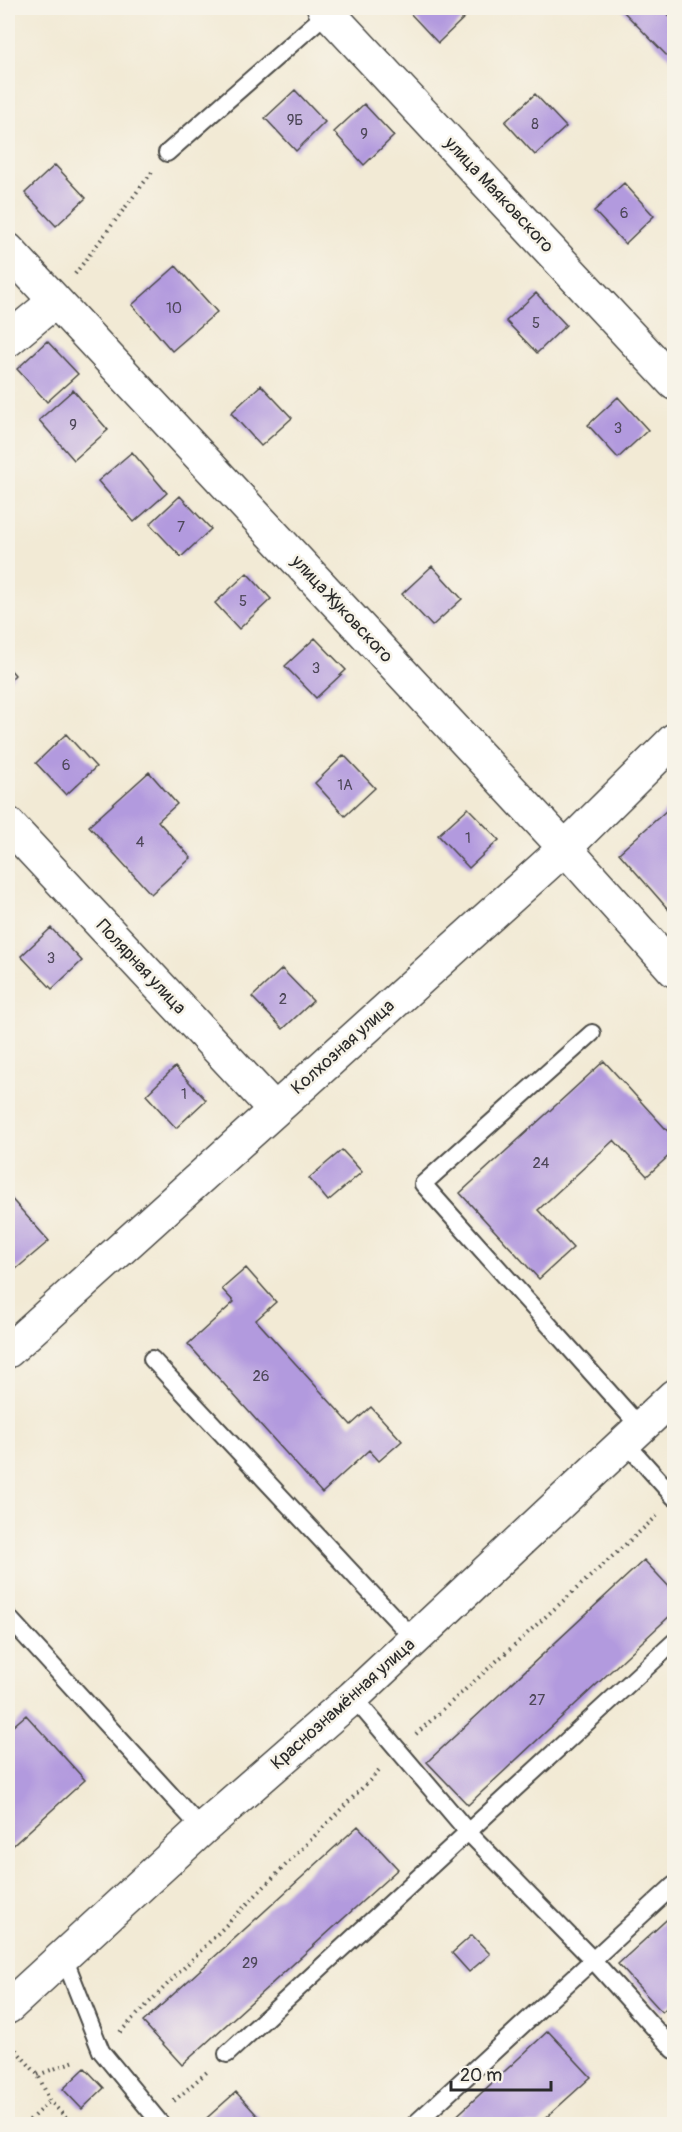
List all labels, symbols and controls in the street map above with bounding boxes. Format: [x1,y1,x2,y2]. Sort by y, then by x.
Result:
house number: 9Б [287,111,303,130]
house number: 8 [531,115,539,134]
house number: 9 [360,125,368,144]
street label: улица Маяковского [439,131,559,258]
house number: 6 [620,204,628,223]
house number: 10 [166,299,182,318]
house number: 5 [532,314,540,333]
house number: 9 [69,416,77,435]
house number: 3 [614,419,622,438]
house number: 7 [177,518,185,537]
street label: улица Жуковского [286,550,398,668]
house number: 5 [239,592,247,611]
house number: 3 [312,659,320,678]
house number: 6 [62,756,70,775]
house number: 1А [337,776,353,795]
house number: 1 [465,829,471,848]
house number: 4 [136,833,145,852]
street label: Полярная улица [91,915,191,1019]
house number: 3 [47,949,55,968]
house number: 2 [279,990,287,1009]
street label: Колхозная улица [286,995,400,1099]
house number: 1 [181,1085,187,1104]
house number: 24 [532,1154,550,1173]
house number: 26 [252,1367,270,1386]
street label: Краснознамённая улица [266,1633,420,1775]
house number: 27 [529,1691,545,1710]
house number: 29 [242,1954,258,1973]
scale bar [451,2054,552,2092]
text: 20 m [460,2064,502,2087]

